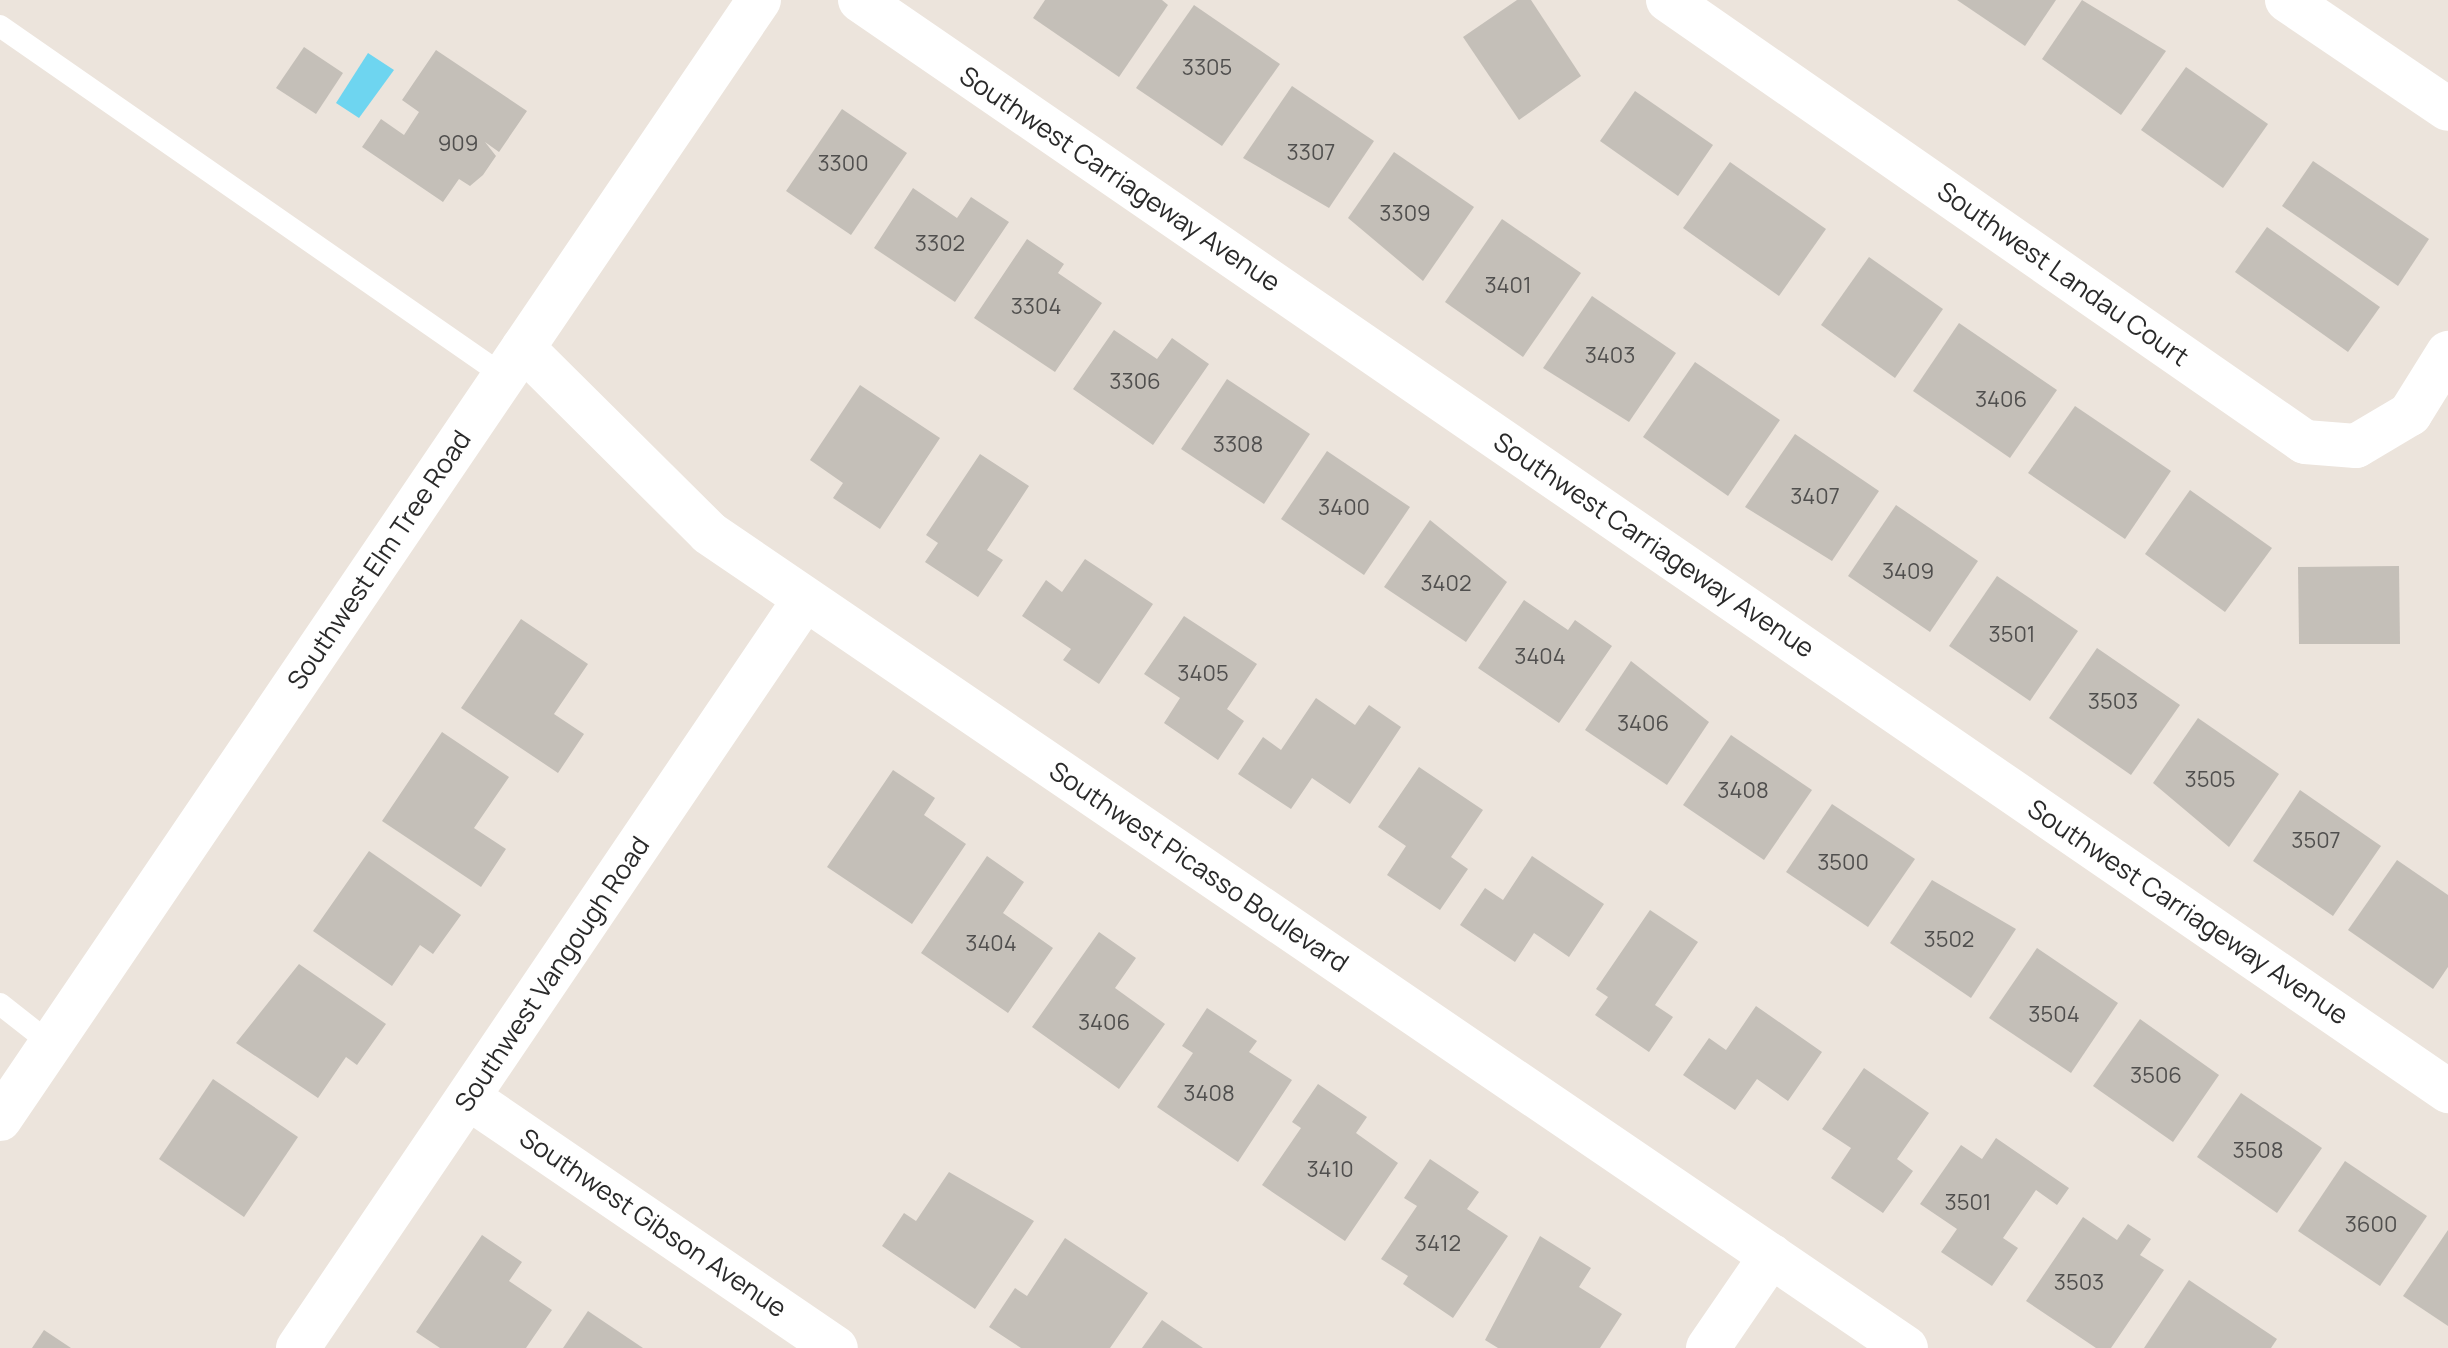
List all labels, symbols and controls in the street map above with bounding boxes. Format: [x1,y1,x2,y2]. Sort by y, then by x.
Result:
house number: 3305 [1182,55,1232,81]
street label: Southwest Carriageway Avenue [954,60,1286,298]
house number: 909 [438,131,478,157]
house number: 3307 [1287,140,1335,166]
house number: 3300 [817,151,869,177]
street label: Southwest Landau Court [1931,175,2195,373]
house number: 3309 [1379,201,1431,227]
house number: 3302 [915,231,965,257]
house number: 3401 [1484,273,1532,299]
house number: 3304 [1011,294,1061,320]
house number: 3403 [1585,343,1635,369]
house number: 3306 [1109,369,1161,395]
house number: 3406 [1975,387,2027,413]
street label: Southwest Elm Tree Road [281,425,477,695]
street label: Southwest Carriageway Avenue [1488,426,1820,664]
house number: 3308 [1213,432,1263,458]
house number: 3407 [1790,484,1840,510]
house number: 3400 [1318,495,1370,521]
house number: 3409 [1882,559,1934,585]
house number: 3402 [1420,571,1472,597]
house number: 3501 [1989,622,2035,648]
house number: 3404 [1514,644,1566,670]
house number: 3405 [1177,661,1229,687]
house number: 3503 [2088,689,2138,715]
house number: 3406 [1617,711,1669,737]
street label: Southwest Picasso Boulevard [1044,755,1354,979]
house number: 3505 [2185,767,2235,793]
house number: 3408 [1717,778,1769,804]
street label: Southwest Carriageway Avenue [2022,793,2354,1031]
house number: 3507 [2291,828,2341,854]
street label: Southwest Vangough Road [448,831,656,1117]
house number: 3500 [1817,850,1869,876]
house number: 3502 [1924,927,1974,953]
house number: 3404 [965,931,1017,957]
house number: 3504 [2028,1002,2080,1028]
house number: 3406 [1078,1010,1130,1036]
house number: 3506 [2130,1063,2182,1089]
house number: 3408 [1183,1081,1235,1107]
street label: Southwest Gibson Avenue [514,1122,792,1324]
house number: 3508 [2232,1138,2284,1164]
house number: 3410 [1306,1157,1354,1183]
house number: 3501 [1945,1190,1991,1216]
house number: 3600 [2345,1212,2397,1238]
house number: 3412 [1415,1231,1461,1257]
house number: 3503 [2054,1270,2104,1296]

